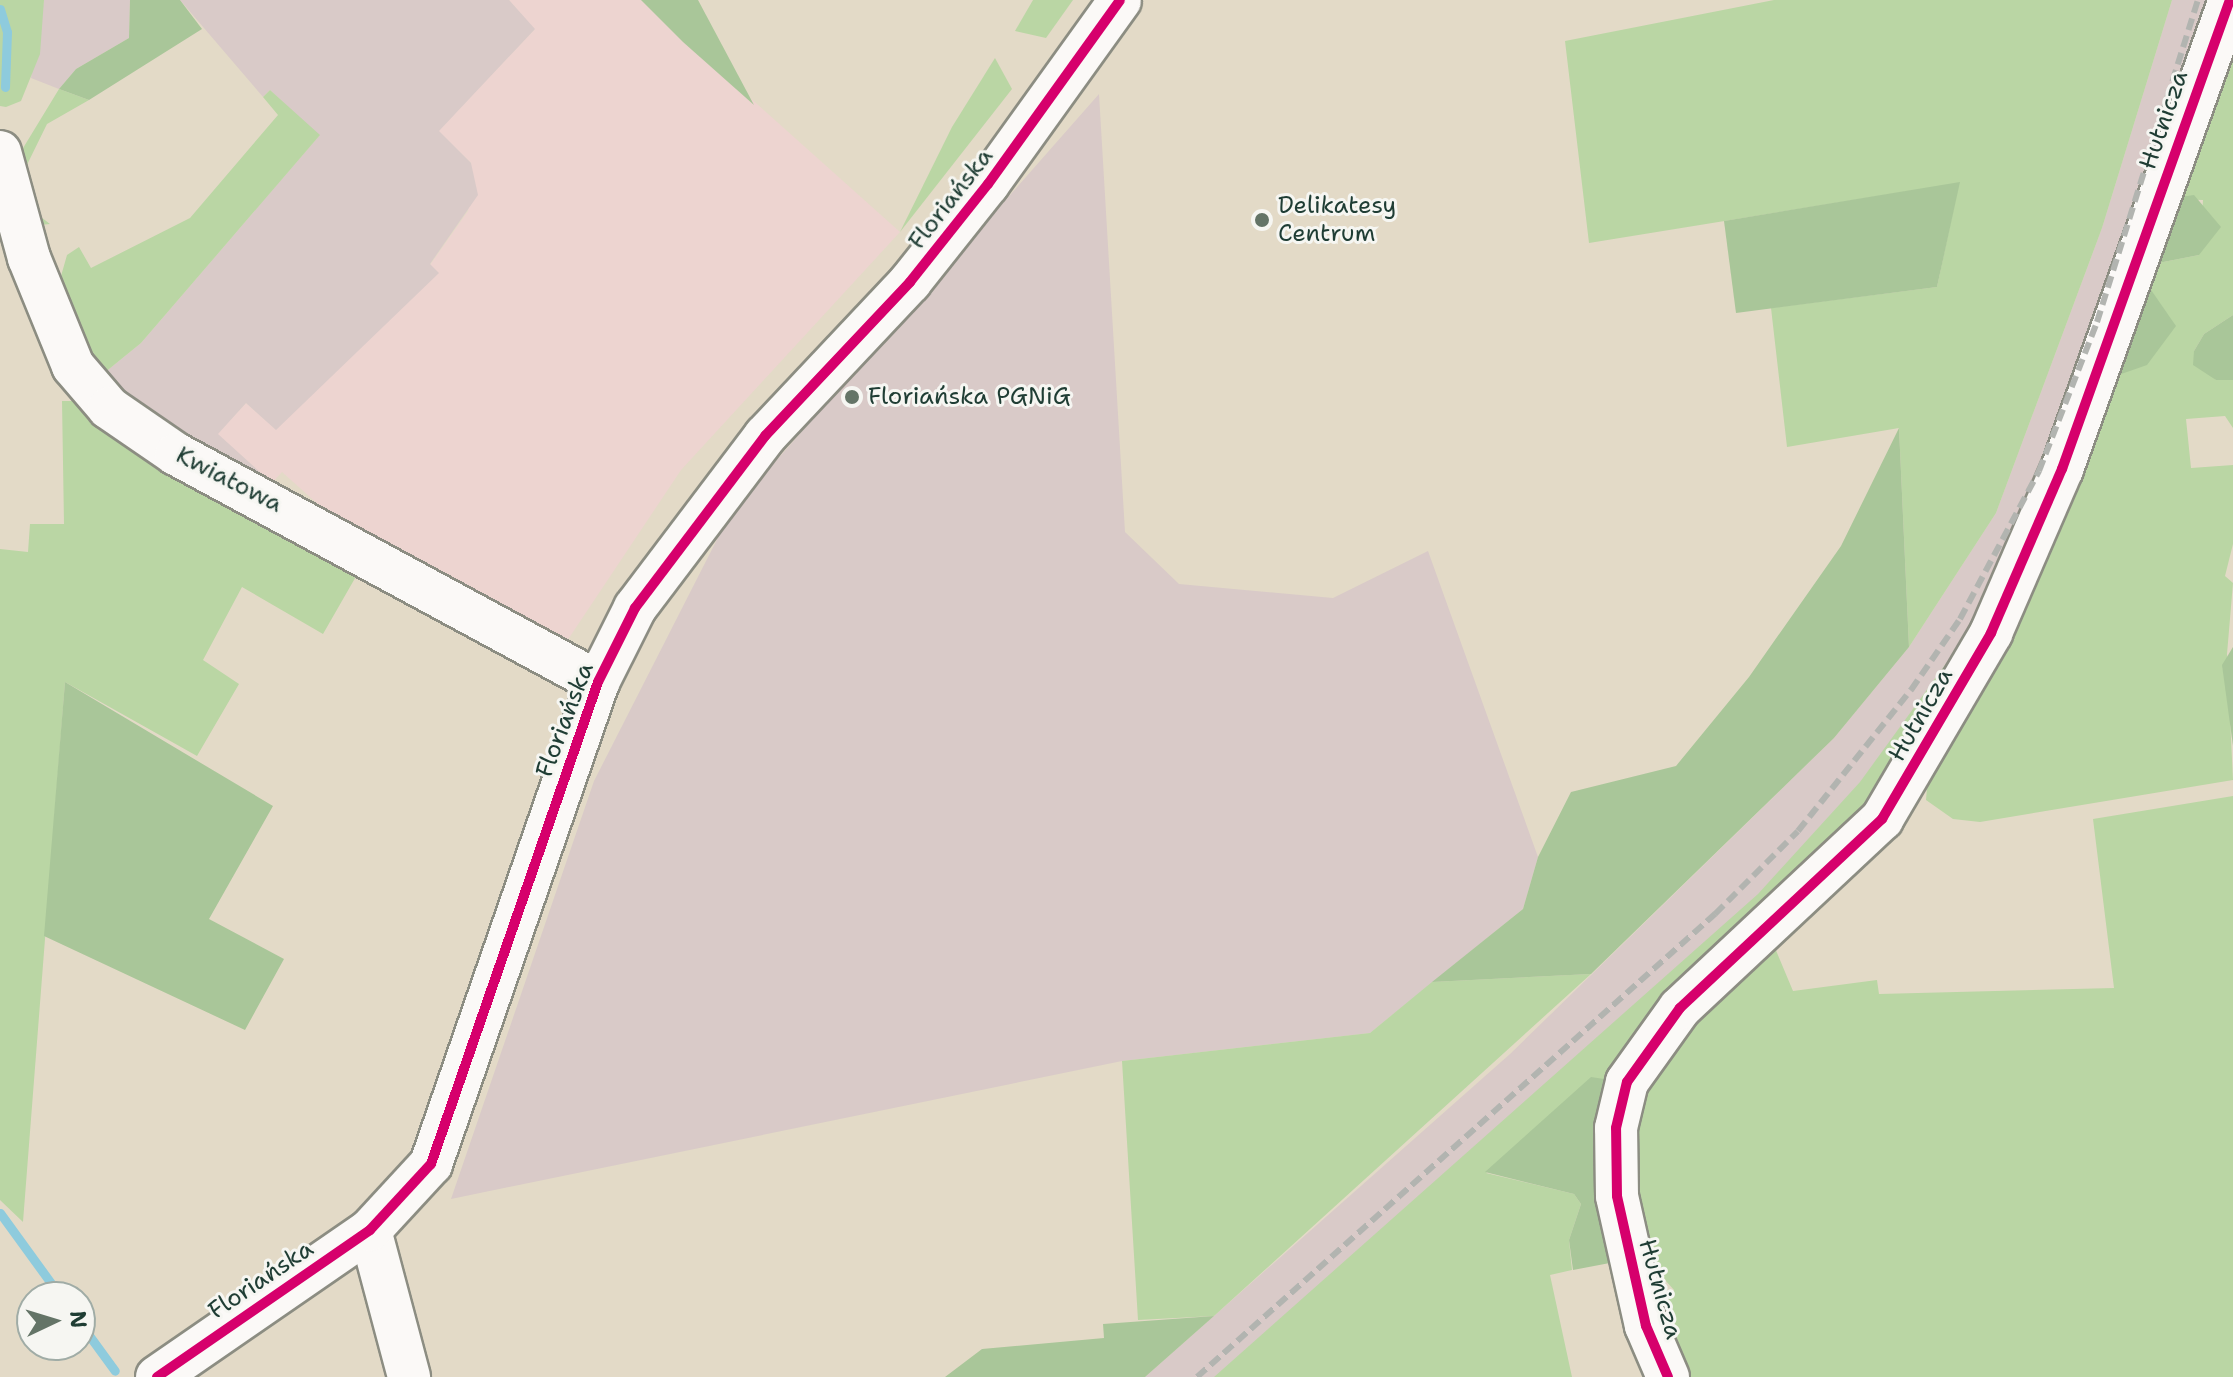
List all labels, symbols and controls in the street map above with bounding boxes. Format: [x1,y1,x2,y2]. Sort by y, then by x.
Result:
street label: Hutnicza [2134,67,2194,173]
street label: Floriańska [903,143,999,255]
place label: Delikatesy Centrum [1278,192,1396,248]
marker: Delikatesy Centrum [1253,211,1271,229]
place label: Floriańska PGNiG [868,383,1071,411]
marker: Floriańska PGNiG [843,388,861,406]
street label: Kwiatowa [171,441,287,519]
street label: Floriańska [530,659,600,781]
street label: Hutnicza [1883,663,1959,767]
street label: Floriańska [203,1234,319,1326]
street label: Hutnicza [1632,1236,1688,1342]
north arrow [16,1281,96,1361]
text: N [63,1310,94,1329]

